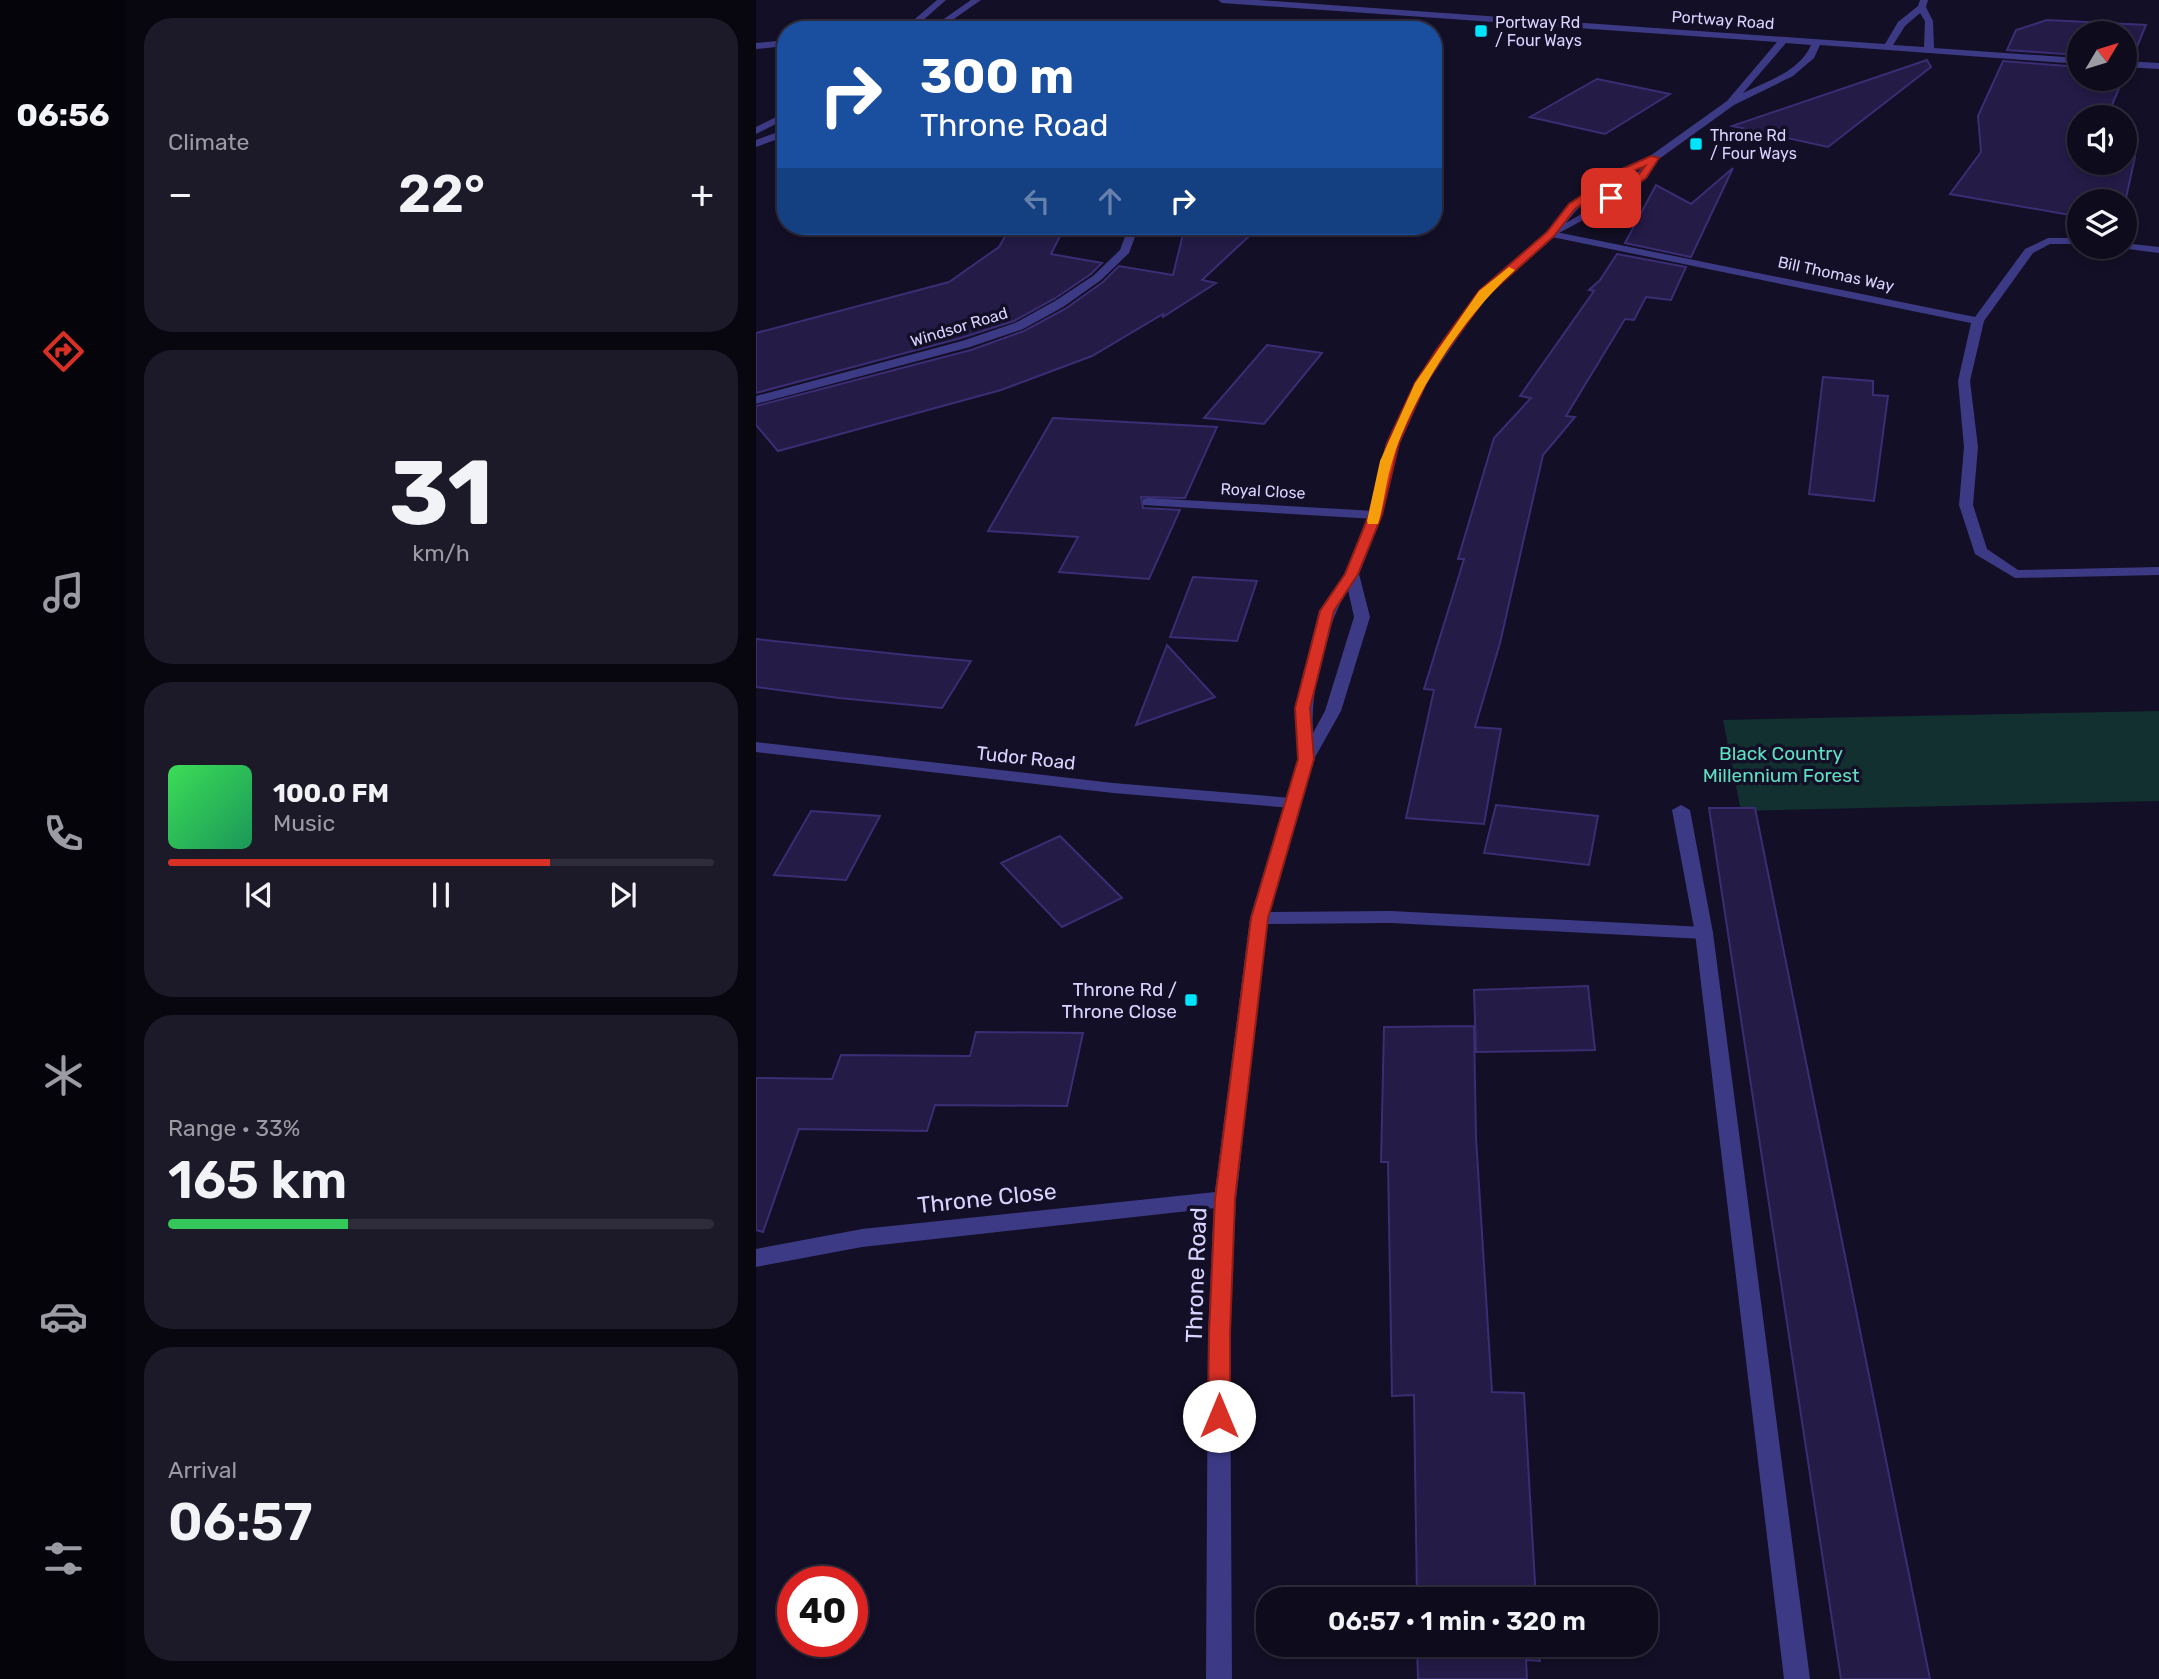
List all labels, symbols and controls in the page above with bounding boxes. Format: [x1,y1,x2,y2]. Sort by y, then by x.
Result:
street label: Portway Road [1671,7,1775,33]
place label: Portway Rd / Four Ways [1495,13,1582,50]
north arrow [2067,21,2137,91]
map controls [2067,21,2137,259]
marker: Portway Rd / Four Ways [1473,23,1489,39]
text: 300 m [920,47,1074,105]
icon: right [805,49,896,140]
text: 06:56 [16,96,110,134]
button: sound [2067,105,2137,175]
text: Throne Road [920,106,1109,144]
place label: Throne Rd / Four Ways [1710,126,1797,163]
text: Climate [168,128,249,156]
marker: Throne Rd / Four Ways [1688,136,1704,152]
text: 22° [398,163,485,225]
pin [1581,168,1641,228]
text: − [168,171,193,217]
text: + [690,171,714,217]
icon: arrive [1592,179,1630,217]
icon: left [1018,182,1056,220]
icon: ahead [1091,182,1129,220]
icon: right [1164,182,1202,220]
button: layers [2067,189,2137,259]
street label: Bill Thomas Way [1776,252,1896,296]
street label: Windsor Road [908,303,1010,351]
icon: directions [39,327,88,376]
text: 31 [389,439,493,547]
street label: Royal Close [1220,479,1306,503]
text: km/h [412,539,470,567]
icon: music [39,568,88,617]
street label: Tudor Road [975,741,1077,775]
park label: Black Country Millennium Forest [1703,742,1860,787]
text: 100.0 FM [273,778,389,809]
icon: phone [39,809,88,858]
text: Music [273,809,335,837]
icon: previous [240,876,278,914]
icon: pause [422,876,460,914]
icon: next [604,876,642,914]
place label: Throne Rd / Throne Close [1062,978,1177,1023]
marker: Throne Rd / Throne Close [1183,992,1199,1008]
icon: climate [39,1051,88,1100]
text: Range · 33% [168,1114,300,1142]
text: 165 km [168,1149,347,1211]
street label: Throne Close [916,1177,1058,1219]
street label: Throne Road [1180,1207,1212,1343]
icon: car [39,1292,88,1341]
position arrow [1182,1379,1256,1453]
text: Arrival [168,1456,237,1484]
text: 06:57 [168,1491,313,1553]
icon: filters [39,1534,88,1583]
speed limit sign: 40 [777,1566,868,1657]
text: 06:57 · 1 min · 320 m [1328,1606,1586,1637]

